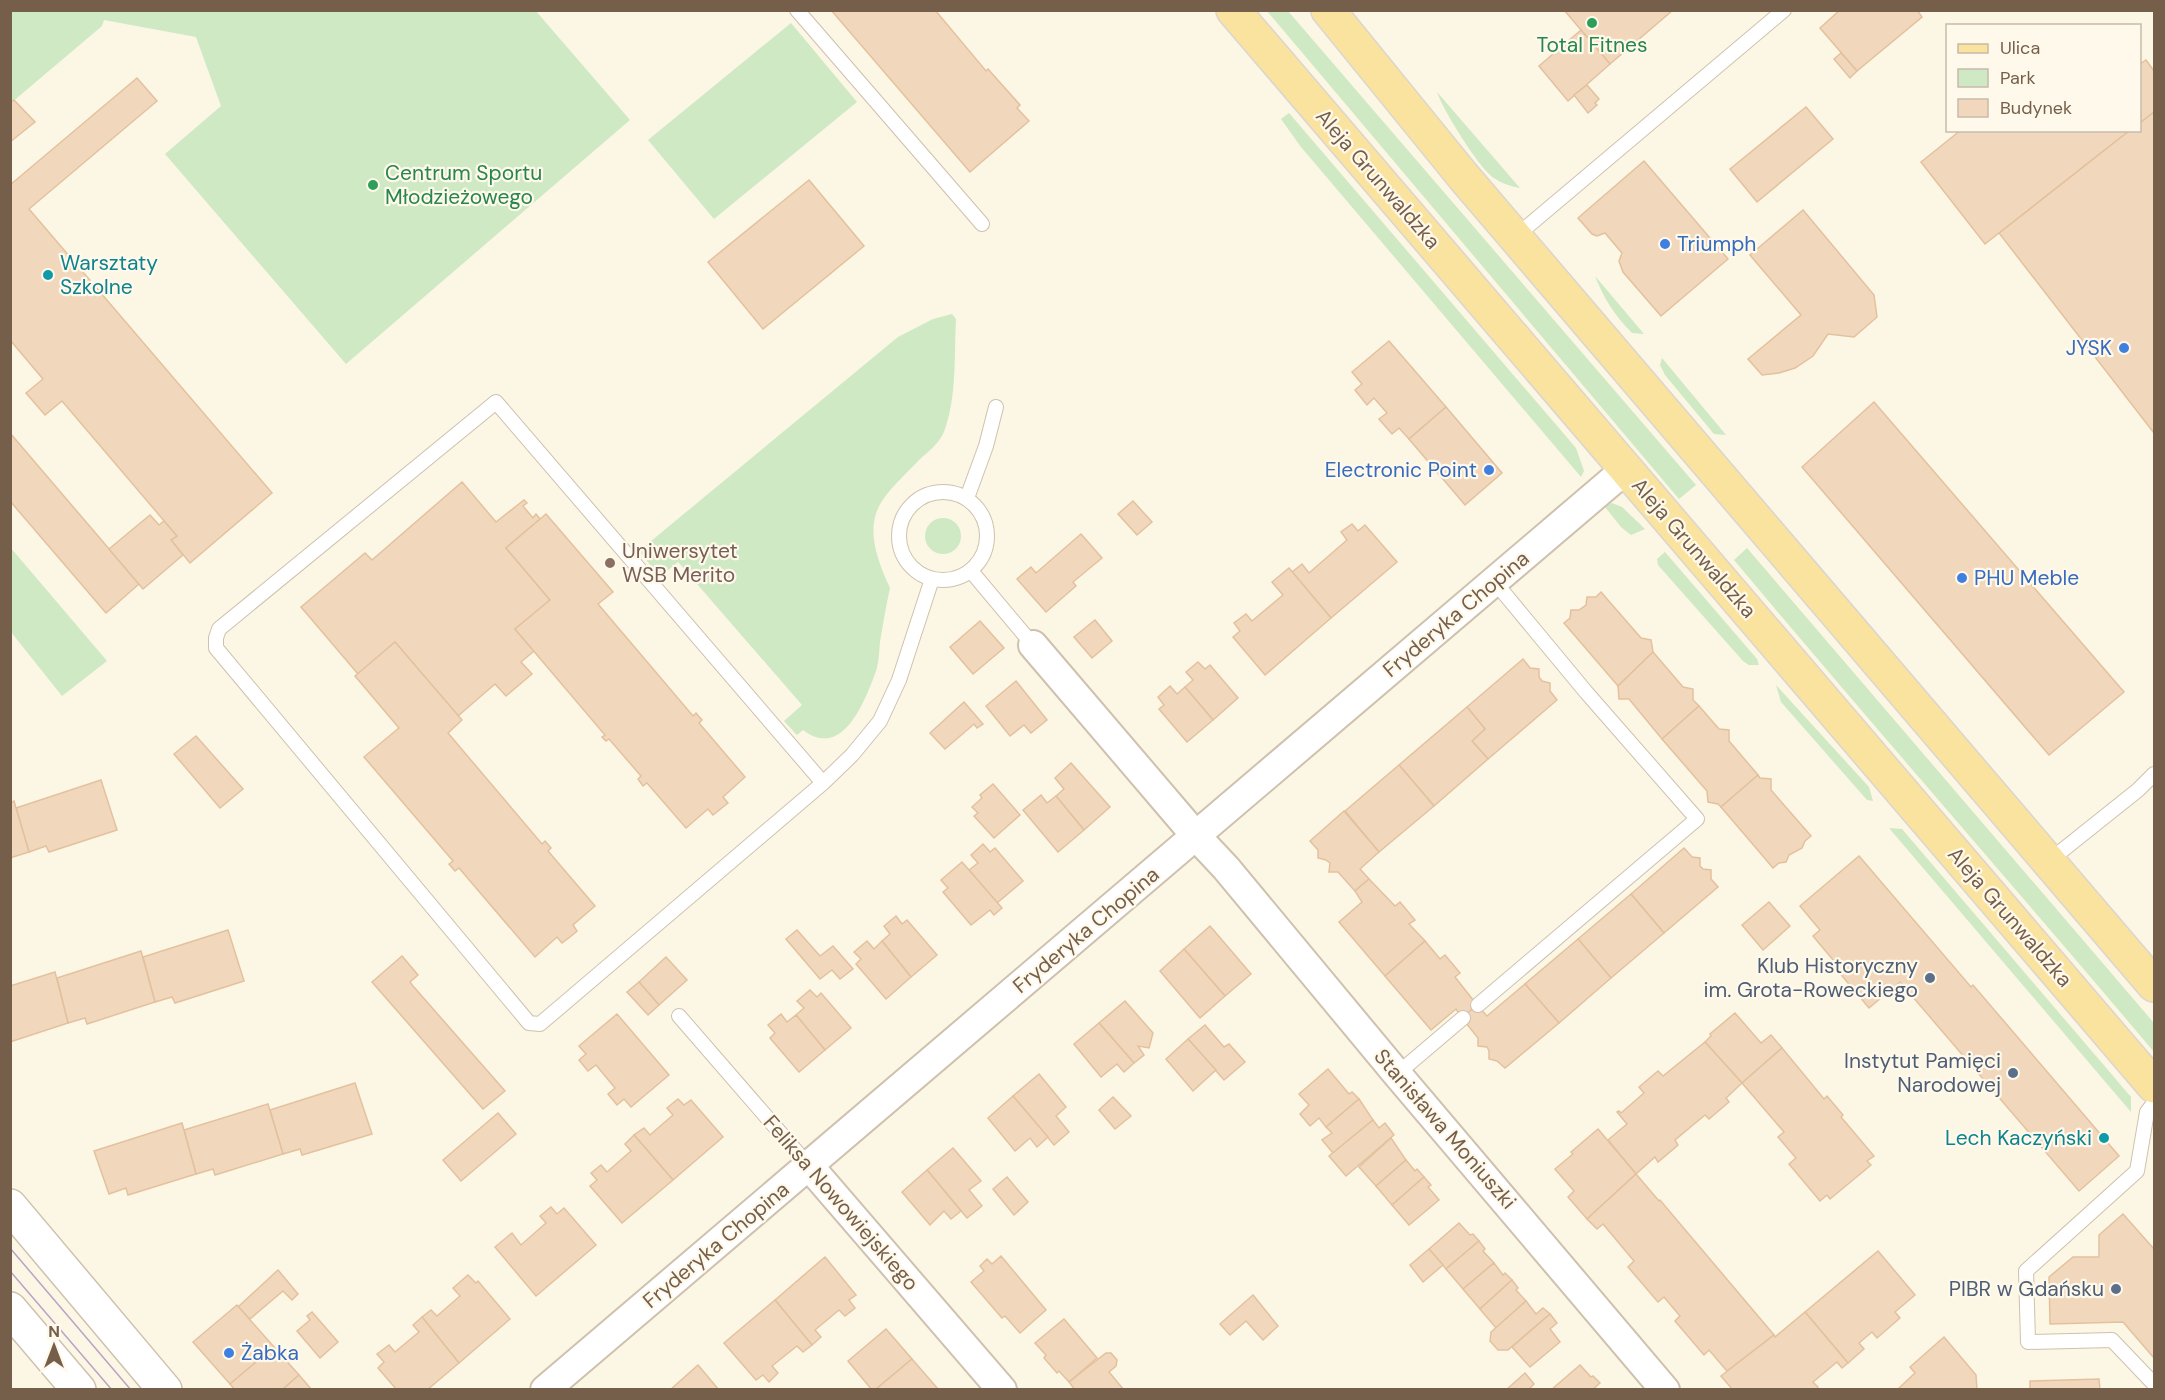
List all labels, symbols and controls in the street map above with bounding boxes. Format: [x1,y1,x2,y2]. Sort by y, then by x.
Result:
marker: Total Fitnes [1585,16,1599,30]
legend [1946,24,2141,132]
place label: Total Fitnes [1537,31,1647,59]
text: Ulica [2000,36,2040,60]
text: Park [2000,66,2036,90]
text: Budynek [2000,96,2072,120]
street label: Aleja Grunwaldzka [1309,103,1447,255]
place label: Centrum Sportu Młodzieżowego [385,159,542,211]
marker: Centrum Sportu Młodzieżowego [366,178,380,192]
place label: Triumph [1677,230,1756,258]
marker: Triumph [1658,237,1672,251]
place label: Warsztaty Szkolne [60,249,158,301]
marker: Warsztaty Szkolne [41,268,55,282]
place label: JYSK [2066,334,2112,362]
marker: JYSK [2117,341,2131,355]
place label: Electronic Point [1325,456,1477,484]
marker: Electronic Point [1482,463,1496,477]
street label: Aleja Grunwaldzka [1625,472,1763,624]
place label: Uniwersytet WSB Merito [622,537,738,589]
street label: Fryderyka Chopina [1377,544,1535,684]
marker: Uniwersytet WSB Merito [603,556,617,570]
place label: PHU Meble [1974,564,2079,592]
marker: PHU Meble [1955,571,1969,585]
street label: Aleja Grunwaldzka [1941,841,2079,993]
street label: Fryderyka Chopina [1007,860,1165,1000]
place label: Klub Historyczny im. Grota-Roweckiego [1703,952,1918,1004]
marker: Klub Historyczny im. Grota-Roweckiego [1923,971,1937,985]
street label: Stanisława Moniuszki [1368,1043,1522,1215]
place label: Instytut Pamięci Narodowej [1844,1047,2001,1099]
marker: Instytut Pamięci Narodowej [2006,1066,2020,1080]
street label: Feliksa Nowowiejskiego [757,1109,925,1297]
place label: Lech Kaczyński [1945,1124,2092,1152]
marker: Lech Kaczyński [2097,1131,2111,1145]
street label: Fryderyka Chopina [637,1175,795,1315]
place label: PIBR w Gdańsku [1949,1275,2104,1303]
marker: PIBR w Gdańsku [2109,1282,2123,1296]
north arrow [24,1316,84,1376]
text: N [48,1321,60,1342]
place label: Żabka [241,1339,299,1367]
marker: Żabka [222,1346,236,1360]

